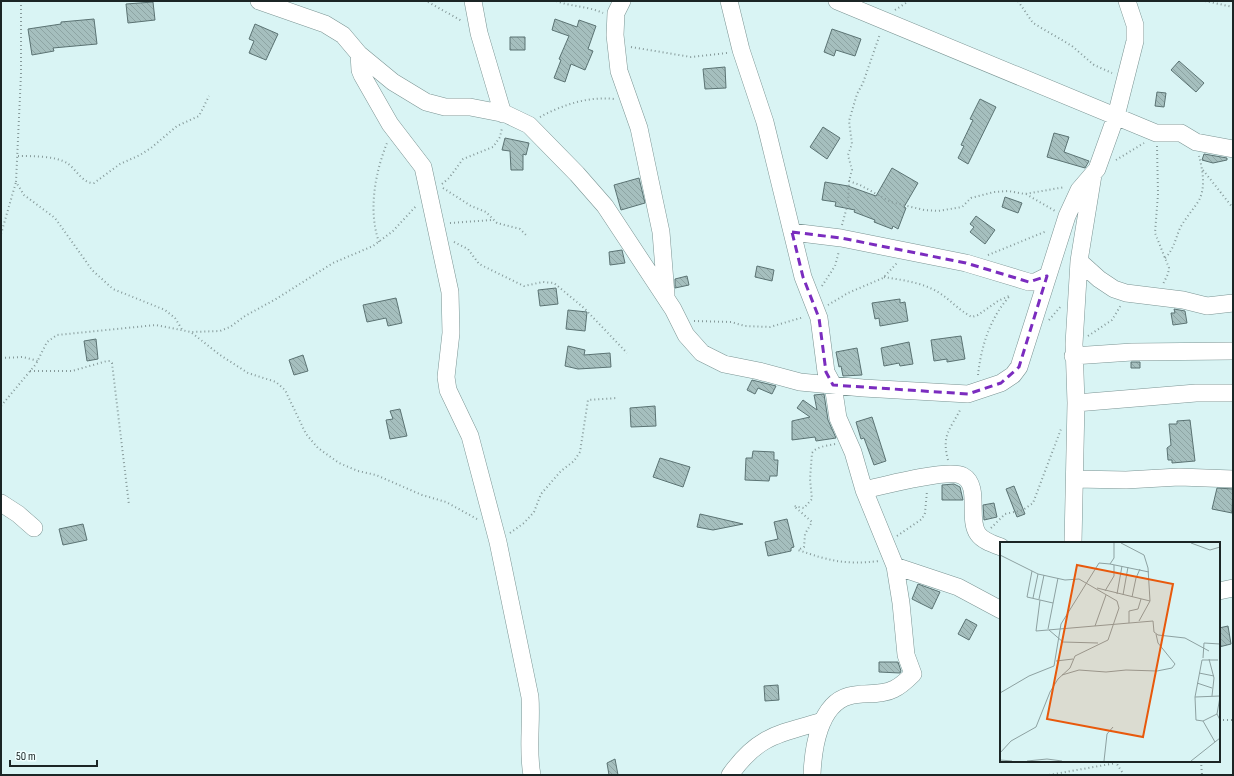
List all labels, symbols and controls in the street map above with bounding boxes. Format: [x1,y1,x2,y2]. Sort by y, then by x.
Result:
inset map [1000,542,1220,762]
scale bar [10,742,97,768]
text: 50 m [16,749,36,764]

